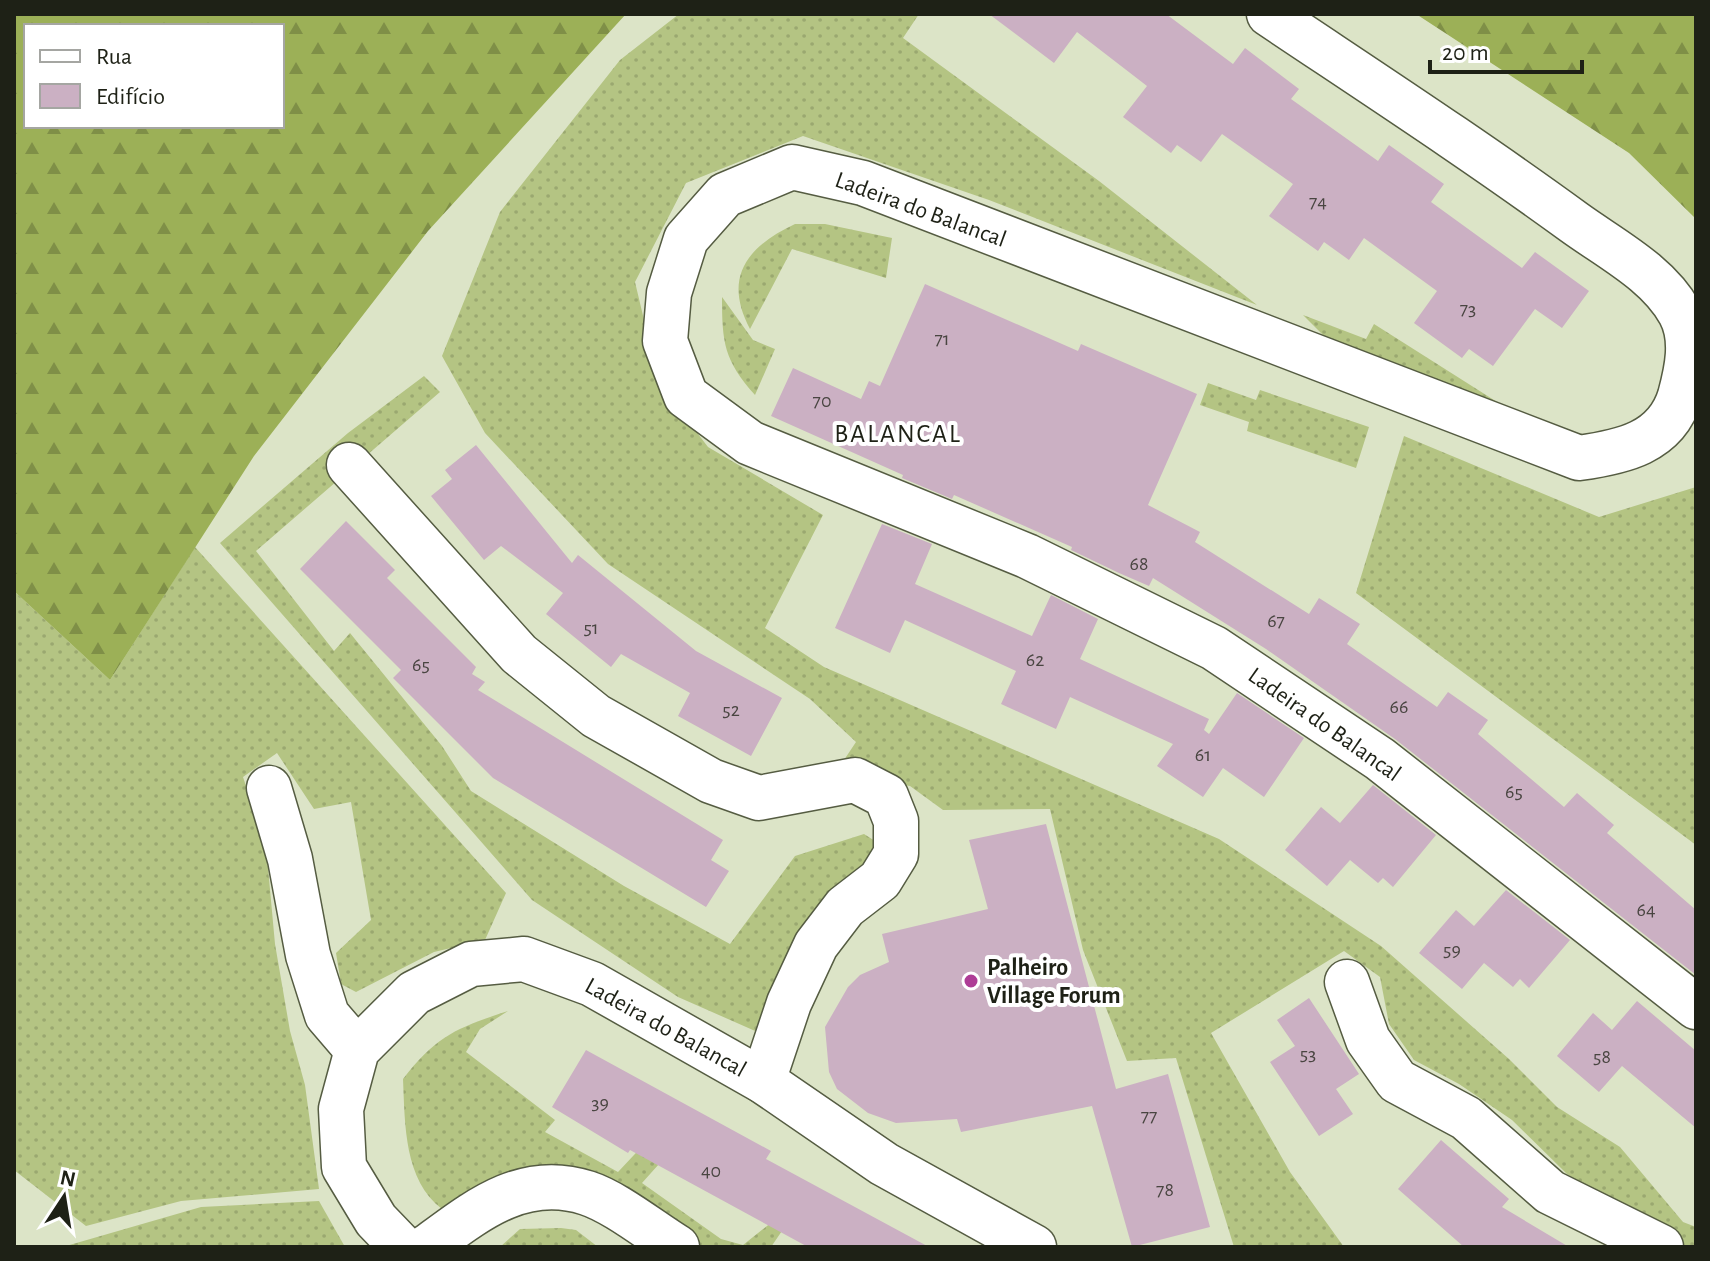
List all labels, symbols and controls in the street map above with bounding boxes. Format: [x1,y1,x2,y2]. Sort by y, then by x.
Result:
legend [24,24,284,128]
scale bar [1430,24,1582,74]
text: 20 m [1442,41,1489,65]
text: Rua [96,45,132,69]
text: Edifício [96,85,165,109]
street label: Ladeira do Balancal [832,168,1009,252]
house number: 74 [1309,192,1327,212]
house number: 73 [1460,299,1476,319]
house number: 71 [934,329,950,349]
house number: 70 [813,391,831,411]
district label: BALANCAL [834,421,962,447]
house number: 68 [1130,554,1148,574]
house number: 67 [1267,611,1285,631]
house number: 51 [583,618,599,638]
house number: 62 [1026,650,1044,670]
house number: 65 [412,655,430,675]
street label: Ladeira do Balancal [1244,663,1405,786]
house number: 66 [1390,697,1408,717]
house number: 52 [722,700,740,720]
house number: 61 [1195,745,1211,765]
house number: 65 [1505,782,1523,802]
house number: 64 [1636,900,1656,920]
house number: 59 [1443,940,1461,960]
place label: Palheiro Village Forum [987,956,1121,1008]
marker: Palheiro Village Forum [962,972,980,990]
street label: Ladeira do Balancal [581,974,750,1082]
house number: 53 [1300,1044,1316,1064]
house number: 58 [1593,1047,1611,1067]
house number: 39 [591,1093,609,1113]
house number: 77 [1141,1106,1157,1126]
north arrow [24,1157,104,1237]
house number: 40 [701,1161,721,1181]
text: N [58,1166,78,1191]
house number: 78 [1156,1180,1174,1200]

